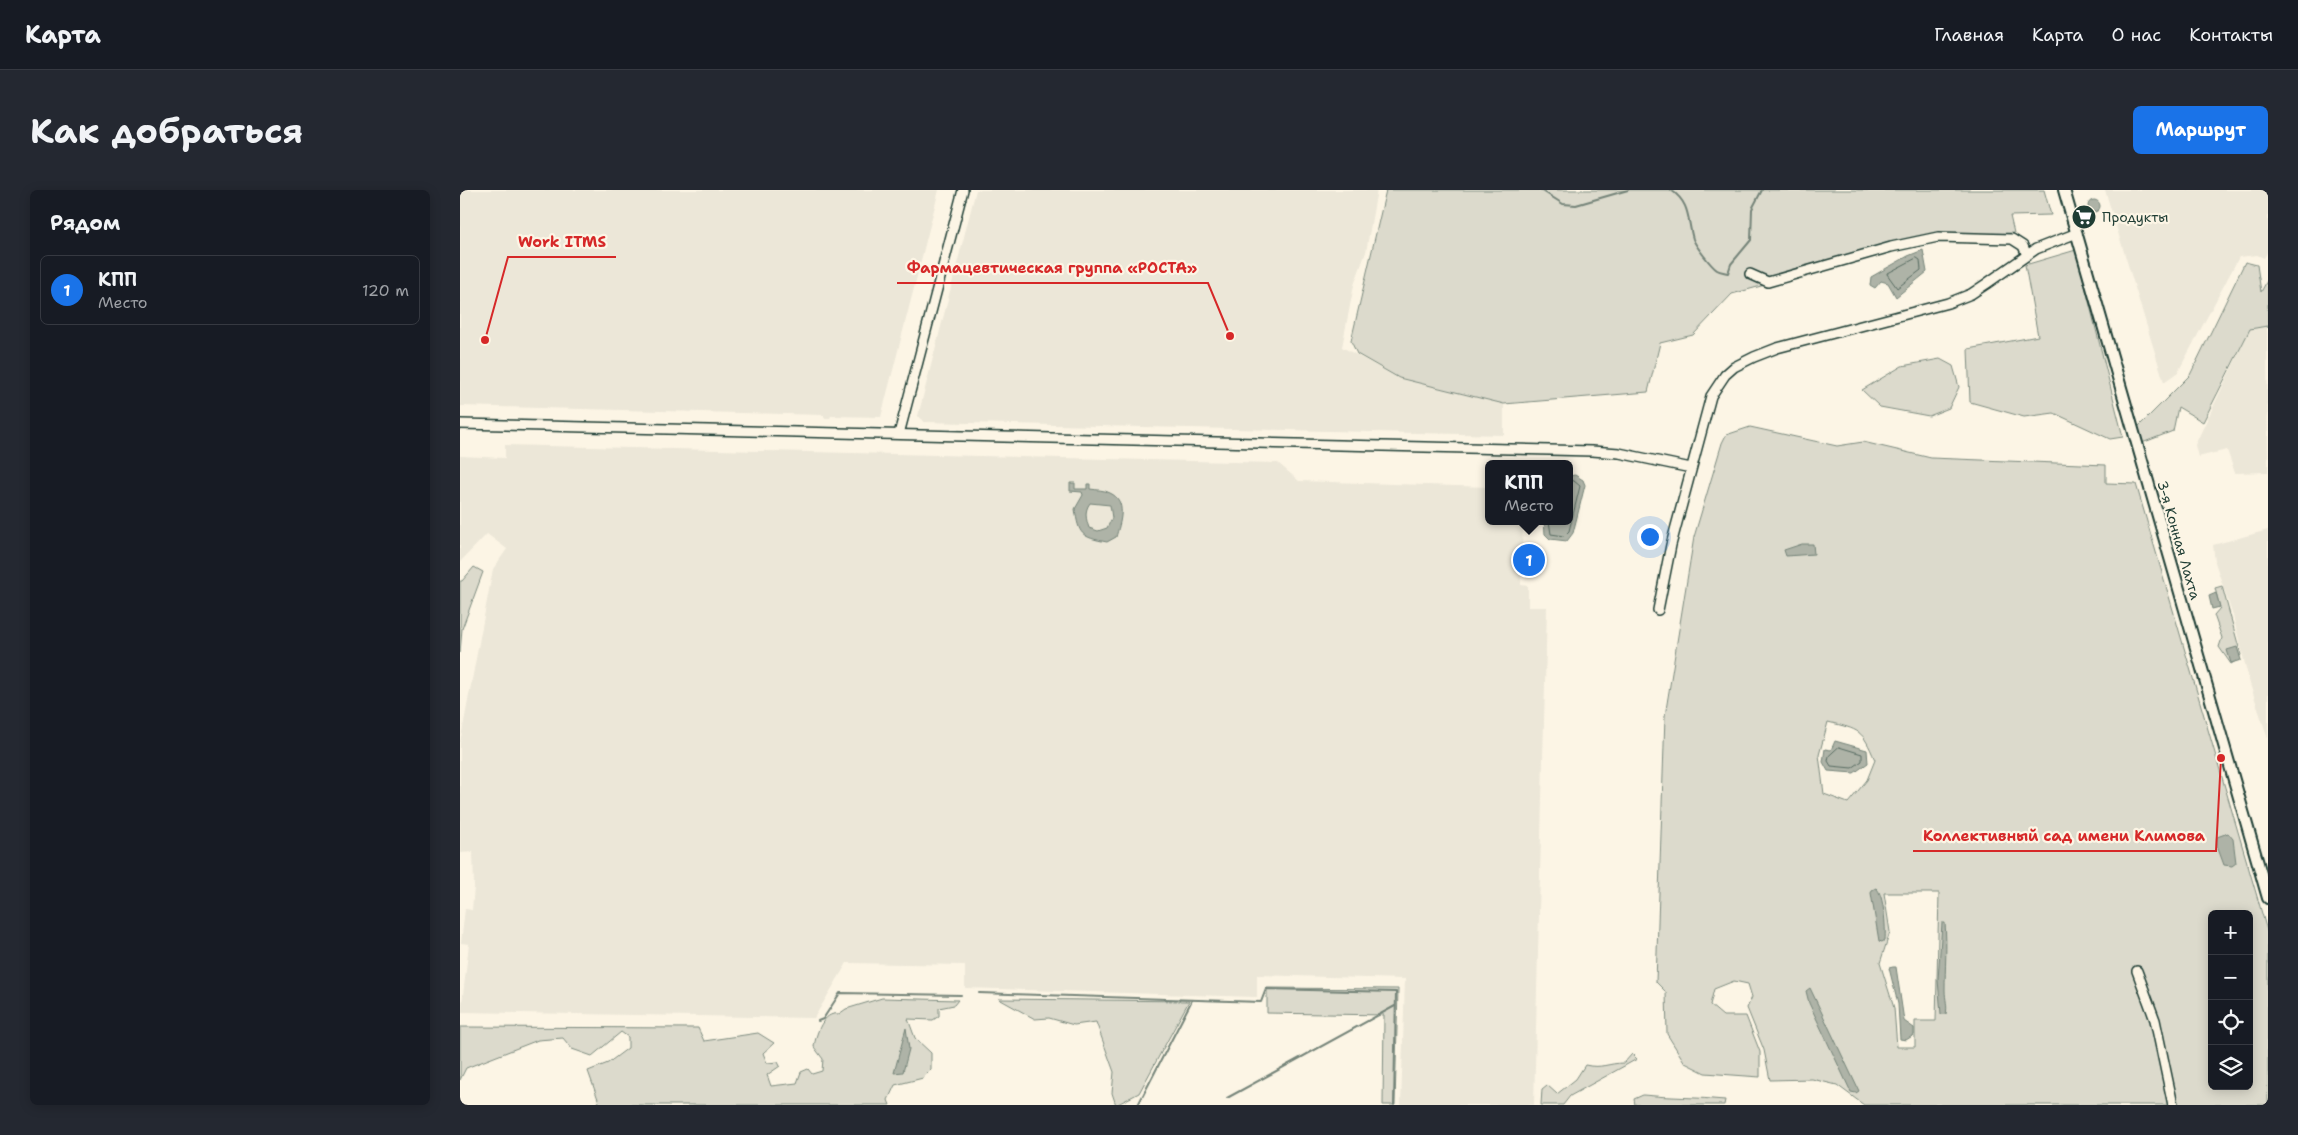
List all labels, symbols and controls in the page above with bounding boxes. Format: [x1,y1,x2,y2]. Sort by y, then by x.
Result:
text: Карта [25,19,101,51]
text: Главная [1934,23,2004,47]
text: Карта [2032,23,2084,47]
text: О нас [2112,23,2161,47]
text: Контакты [2189,23,2273,47]
button: Маршрут [2133,106,2268,154]
text: Как добраться [30,107,303,154]
supermarket icon: Продукты [2071,204,2097,230]
place label: Продукты [2102,208,2169,226]
text: Рядом [50,209,120,237]
callout: Work ITMS [508,227,616,257]
text: Work ITMS [518,232,606,252]
callout: Фармацевтическая группа «РОСТА» [897,253,1208,283]
text: Фармацевтическая группа «РОСТА» [907,258,1197,278]
text: КПП [98,267,137,292]
text: 1 [63,280,71,301]
text: 120 m [362,280,409,301]
text: Место [98,292,148,313]
popup [1485,460,1573,525]
text: КПП [1504,470,1543,495]
street label: 3-я Конная Лахта [2153,478,2205,602]
text: Место [1504,495,1554,516]
your location [1637,524,1663,550]
pin: 1 [1513,541,1545,579]
callout: Коллективный сад имени Климова [1913,821,2216,851]
text: Коллективный сад имени Климова [1923,826,2206,846]
map controls [2208,910,2253,1090]
button: + [2208,910,2253,955]
button: − [2208,955,2253,1000]
button: locate [2208,1000,2253,1045]
button: layers [2208,1045,2253,1090]

